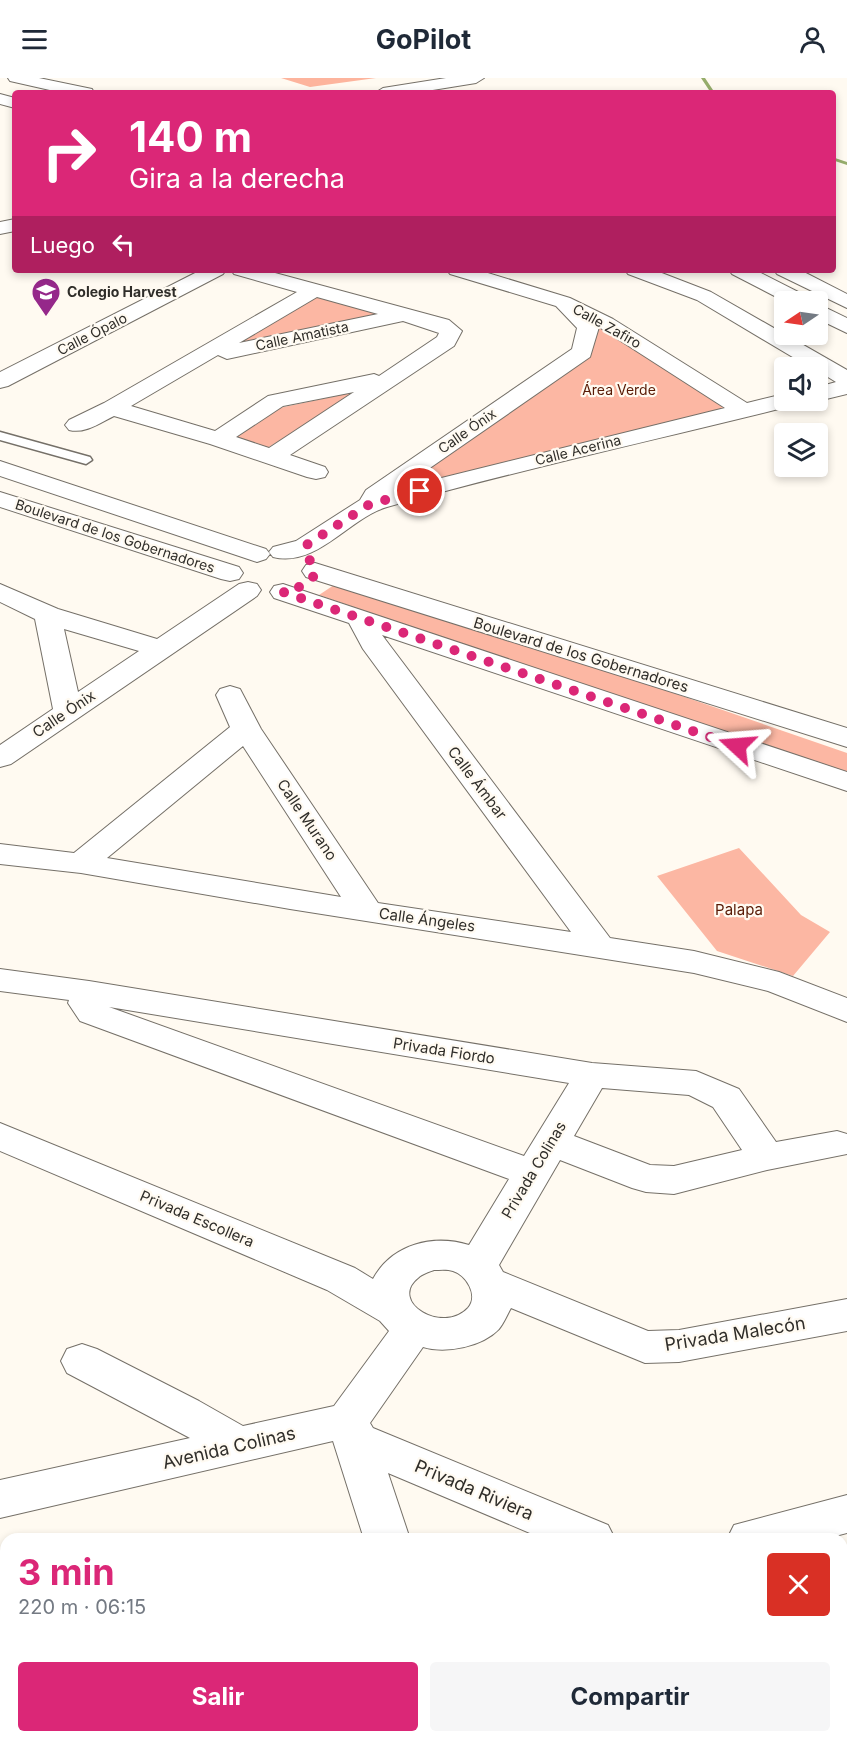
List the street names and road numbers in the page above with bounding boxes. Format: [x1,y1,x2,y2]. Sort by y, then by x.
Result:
street label: Calle Zafiro [570,300,644,351]
street label: Calle Ópalo [54,309,130,358]
street label: Calle Amatista [254,317,350,354]
street label: Calle Ónix [434,404,499,457]
street label: Calle Acerina [533,431,623,468]
street label: Boulevard de los Gobernadores [13,495,217,576]
street label: Boulevard de los Gobernadores [471,613,691,696]
street label: Calle Ónix [29,686,99,742]
street label: Calle Ámbar [444,742,511,823]
street label: Calle Murano [273,775,342,864]
street label: Calle Ángeles [378,903,477,936]
street label: Privada Fiordo [392,1033,496,1068]
street label: Privada Colinas [497,1118,570,1222]
street label: Privada Escollera [137,1186,257,1251]
street label: Privada Malecón [663,1312,807,1355]
street label: Avenida Colinas [160,1422,297,1473]
street label: Privada Riviera [412,1455,537,1524]

